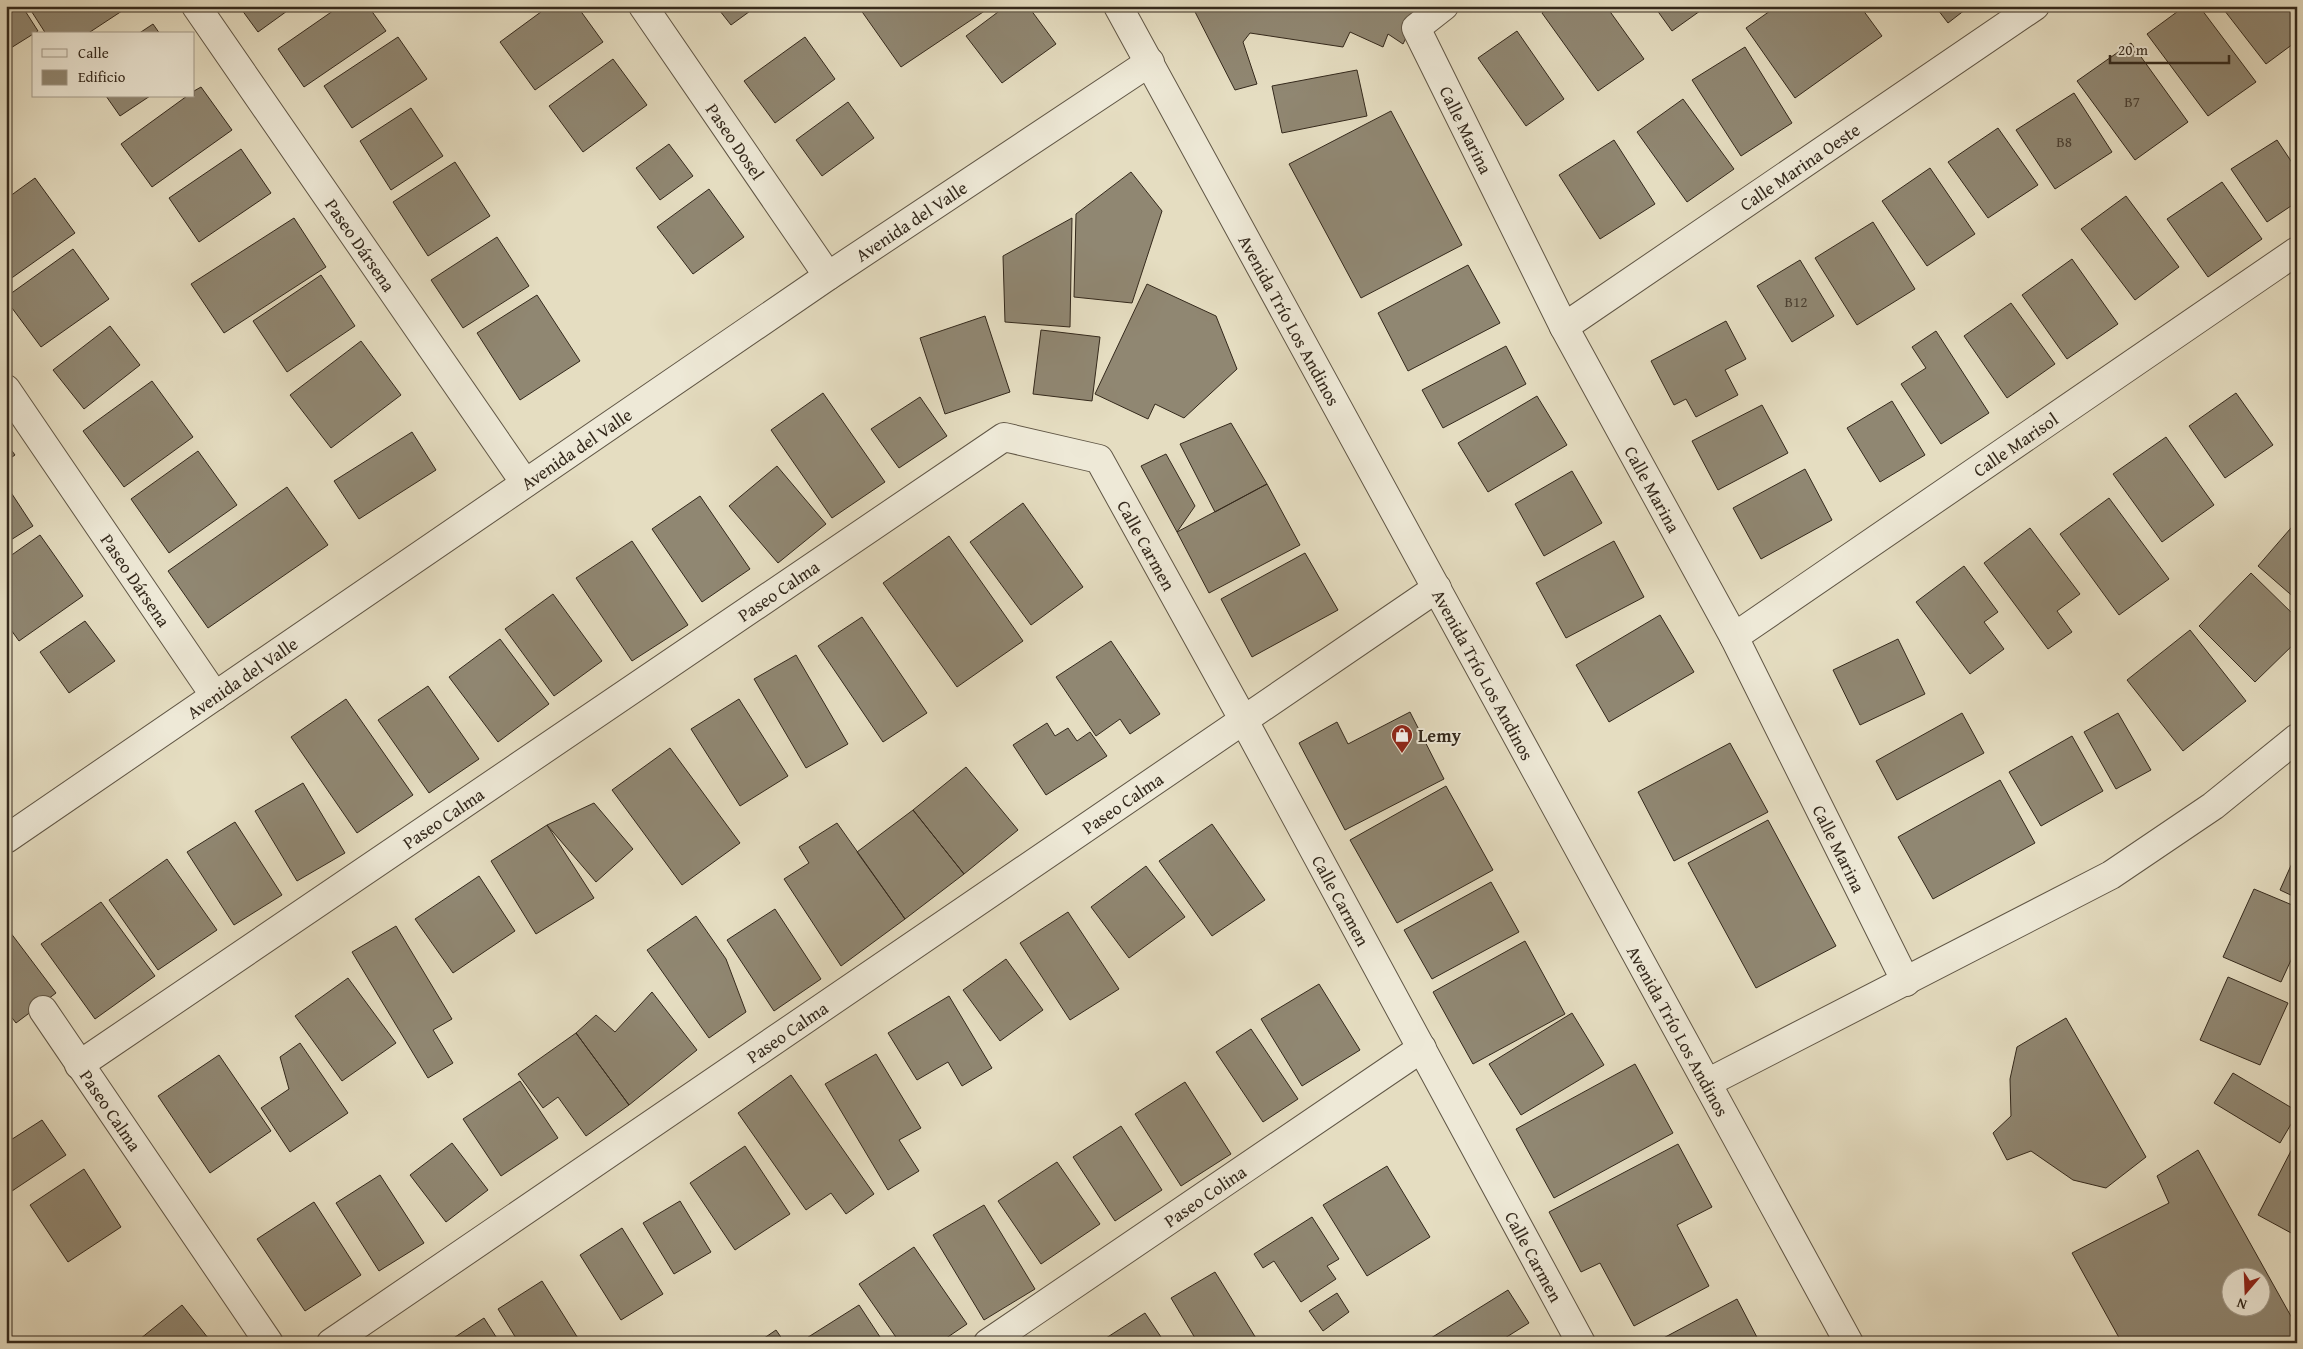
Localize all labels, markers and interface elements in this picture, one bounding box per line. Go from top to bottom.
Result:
legend [32,32,195,98]
scale bar [2110,32,2229,64]
text: 20 m [2118,39,2149,60]
text: Calle [78,42,109,63]
text: Edificio [78,66,126,87]
street label: Calle Marina [1433,81,1500,179]
house number: B7 [2124,91,2140,112]
street label: Paseo Dosel [700,97,772,185]
street label: Calle Marina Oeste [1734,116,1865,217]
house number: B8 [2056,131,2072,152]
street label: Avenida del Valle [850,174,972,268]
street label: Paseo Dársena [319,193,403,297]
street label: Avenida Trío Los Andinos [1232,230,1347,411]
house number: B12 [1785,291,1807,312]
street label: Avenida del Valle [515,401,637,496]
street label: Calle Marisol [1967,405,2063,483]
street label: Calle Marina [1618,441,1688,538]
street label: Calle Carmen [1111,495,1183,595]
street label: Paseo Dársena [94,528,178,633]
street label: Paseo Calma [732,553,825,628]
street label: Avenida Trío Los Andinos [1426,584,1541,765]
street label: Avenida del Valle [181,630,303,725]
place label: Lemy [1418,722,1462,749]
shop icon: Lemy [1390,723,1414,754]
street label: Paseo Calma [1076,765,1169,840]
street label: Paseo Calma [397,780,490,855]
street label: Calle Marina [1806,800,1873,897]
street label: Calle Carmen [1306,850,1377,951]
street label: Avenida Trío Los Andinos [1621,940,1736,1121]
street label: Paseo Calma [741,994,834,1069]
street label: Paseo Calma [74,1064,149,1157]
street label: Paseo Colina [1158,1158,1252,1233]
street label: Calle Carmen [1498,1206,1570,1307]
north arrow [2220,1266,2270,1316]
text: N [2233,1293,2249,1315]

